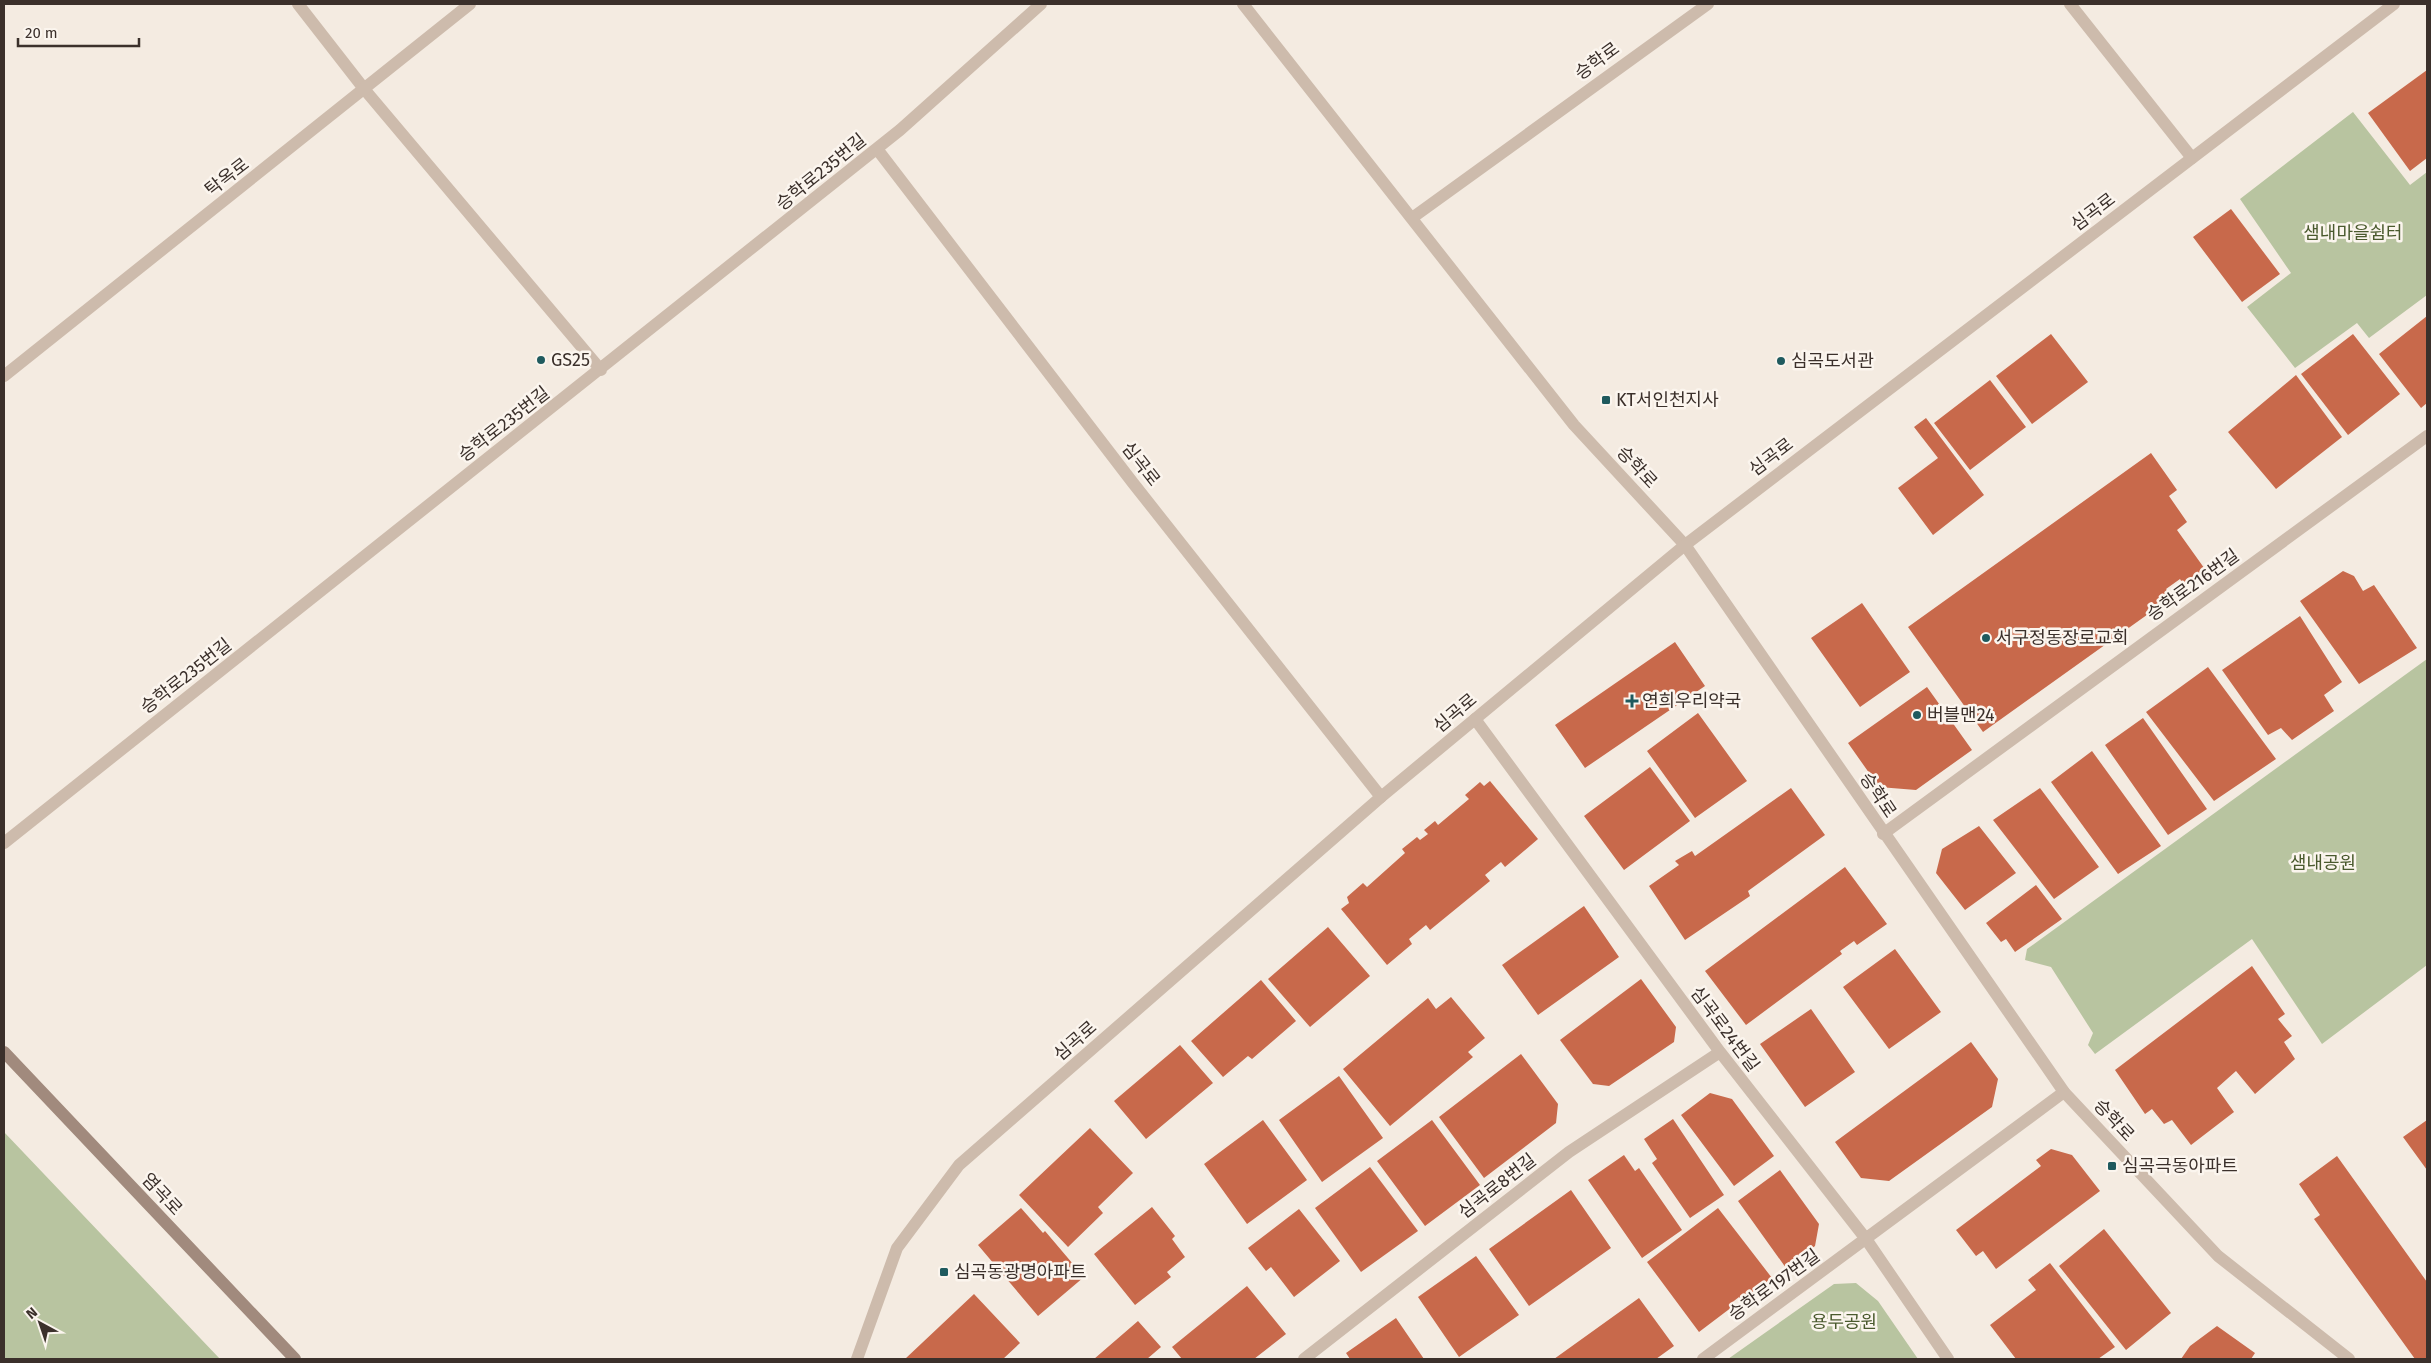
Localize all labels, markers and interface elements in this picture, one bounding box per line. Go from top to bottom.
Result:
scale bar [18,15,139,47]
text: 20 m [25,24,58,42]
street label: 승학로 [1570,37,1624,85]
street label: 승학로235번길 [771,129,871,215]
street label: 탁옥로 [201,153,253,201]
street label: 심곡로 [2067,188,2119,236]
park label: 샘내마을쉼터 [2303,222,2403,244]
place label: GS25 [551,349,590,371]
place label: 심곡도서관 [1791,350,1874,372]
marker: GS25 [535,354,547,366]
marker: 심곡도서관 [1775,355,1787,367]
street label: 승학로235번길 [454,382,554,466]
place label: KT서인천지사 [1616,389,1719,411]
marker: KT서인천지사 [1600,394,1612,406]
street label: 심곡로 [1745,433,1797,481]
street label: 심곡로 [1117,438,1165,490]
street label: 승학로 [1612,441,1662,493]
street label: 승학로216번길 [2143,544,2243,626]
place label: 서구정동장로교회 [1996,627,2128,649]
marker: 서구정동장로교회 [1980,632,1992,644]
street label: 승학로235번길 [136,634,236,718]
street label: 심곡로 [1429,689,1481,737]
place label: 연희우리약국 [1642,690,1741,712]
marker: 연희우리약국 [1626,695,1638,707]
place label: 버블맨24 [1927,704,1995,726]
marker: 버블맨24 [1911,709,1923,721]
street label: 승학로 [1855,768,1901,822]
park label: 샘내공원 [2290,852,2356,874]
street label: 심곡로24번길 [1686,982,1764,1076]
street label: 심곡로 [1049,1016,1101,1066]
street label: 승학로 [2089,1094,2139,1146]
street label: 심곡로8번길 [1454,1149,1540,1223]
place label: 심곡극동아파트 [2122,1155,2238,1177]
marker: 심곡극동아파트 [2106,1160,2118,1172]
street label: 염곡로 [137,1168,187,1220]
street label: 승학로197번길 [1724,1244,1824,1326]
place label: 심곡동광명아파트 [954,1261,1086,1283]
marker: 심곡동광명아파트 [938,1266,950,1278]
north arrow [15,1298,65,1348]
text: N [23,1304,41,1323]
park label: 용두공원 [1811,1311,1877,1333]

